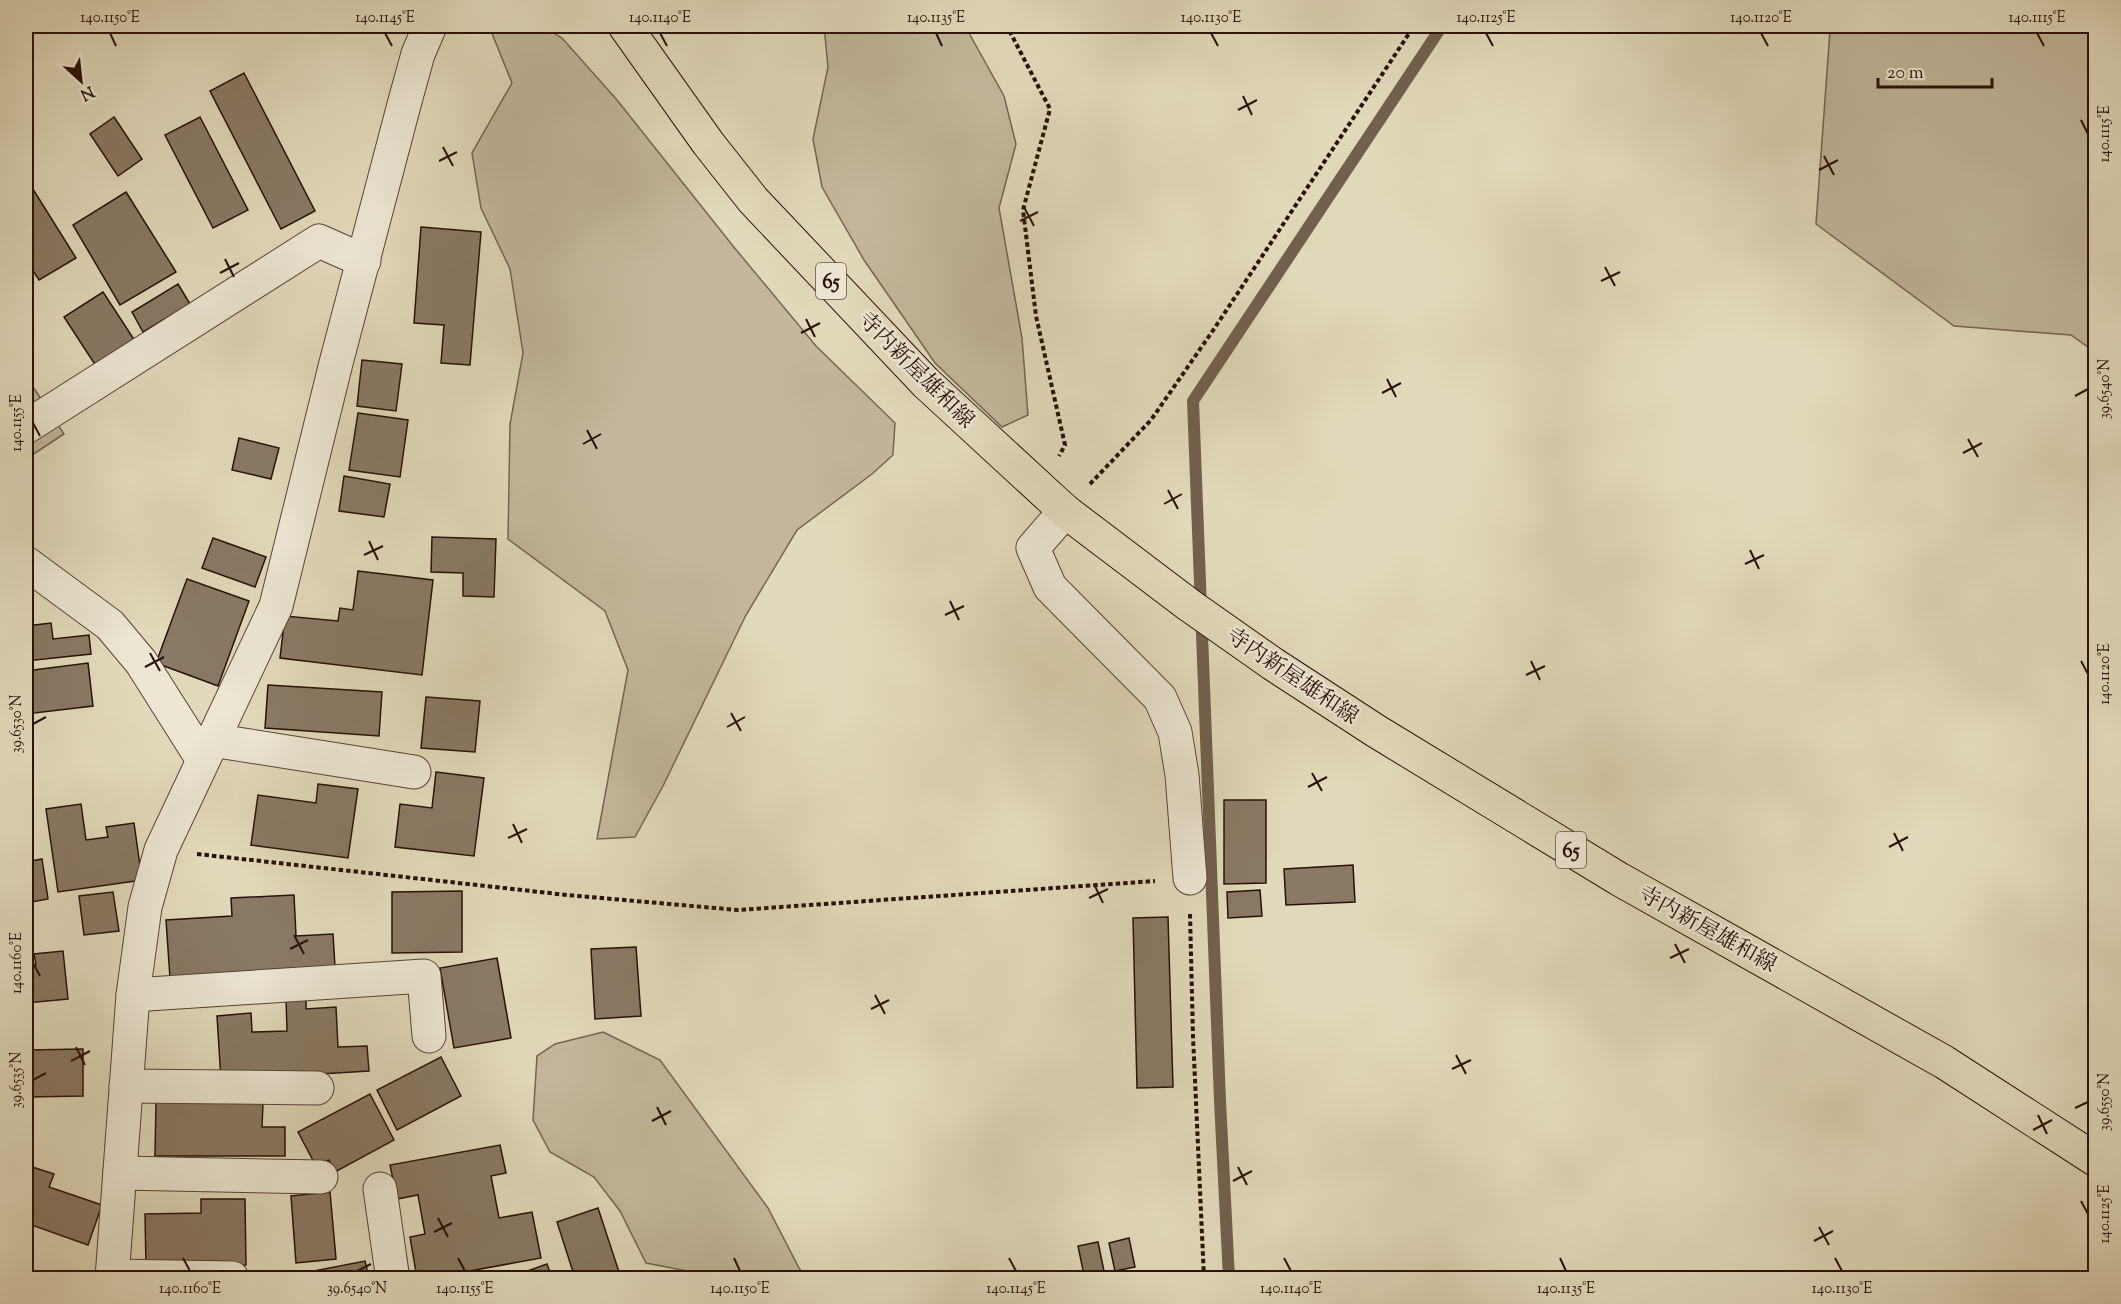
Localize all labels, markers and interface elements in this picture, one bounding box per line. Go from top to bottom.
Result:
text: 140.1150°E [80,8,140,29]
text: 140.1145°E [355,8,415,29]
text: 140.1140°E [629,8,691,29]
text: 140.1135°E [907,8,965,29]
text: 140.1130°E [1181,8,1241,29]
text: 140.1125°E [1456,8,1516,29]
text: 140.1120°E [1730,8,1792,29]
text: 140.1115°E [2008,8,2066,29]
north arrow [51,51,111,111]
scale bar [1878,51,1992,89]
text: 20 m [1887,61,1924,87]
text: N [76,79,98,105]
text: 140.1115°E [2095,105,2116,163]
road number: 65 [816,263,846,299]
street label: 寺内新屋雄和線 [849,305,981,437]
text: 39.6540°N [2095,359,2116,419]
text: 140.1155°E [7,394,28,452]
street label: 寺内新屋雄和線 [1219,621,1364,734]
text: 140.1120°E [2095,643,2116,705]
text: 39.6530°N [7,695,28,753]
road number: 65 [1556,832,1586,868]
street label: 寺内新屋雄和線 [1631,879,1782,982]
text: 140.1160°E [7,932,28,994]
text: 39.6535°N [7,1052,28,1108]
text: 39.6550°N [2095,1073,2116,1131]
text: 140.1125°E [2095,1184,2116,1244]
text: 140.1160°E [159,1279,221,1300]
text: 39.6540°N [327,1279,387,1300]
text: 140.1155°E [436,1279,494,1300]
text: 140.1150°E [710,1279,770,1300]
text: 140.1145°E [986,1279,1046,1300]
text: 140.1140°E [1260,1279,1322,1300]
text: 140.1135°E [1537,1279,1595,1300]
text: 140.1130°E [1812,1279,1872,1300]

